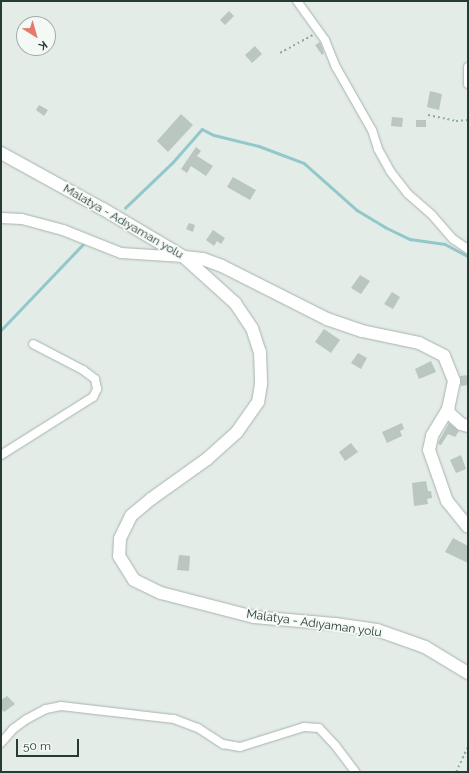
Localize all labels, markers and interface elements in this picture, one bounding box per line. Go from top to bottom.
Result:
north arrow [16,16,56,56]
text: K [36,38,50,53]
street label: Malatya - Adıyaman yolu [60,181,186,263]
street label: Malatya - Adıyaman yolu [245,607,383,641]
scale bar [18,731,81,757]
text: 50 m [23,739,51,753]

